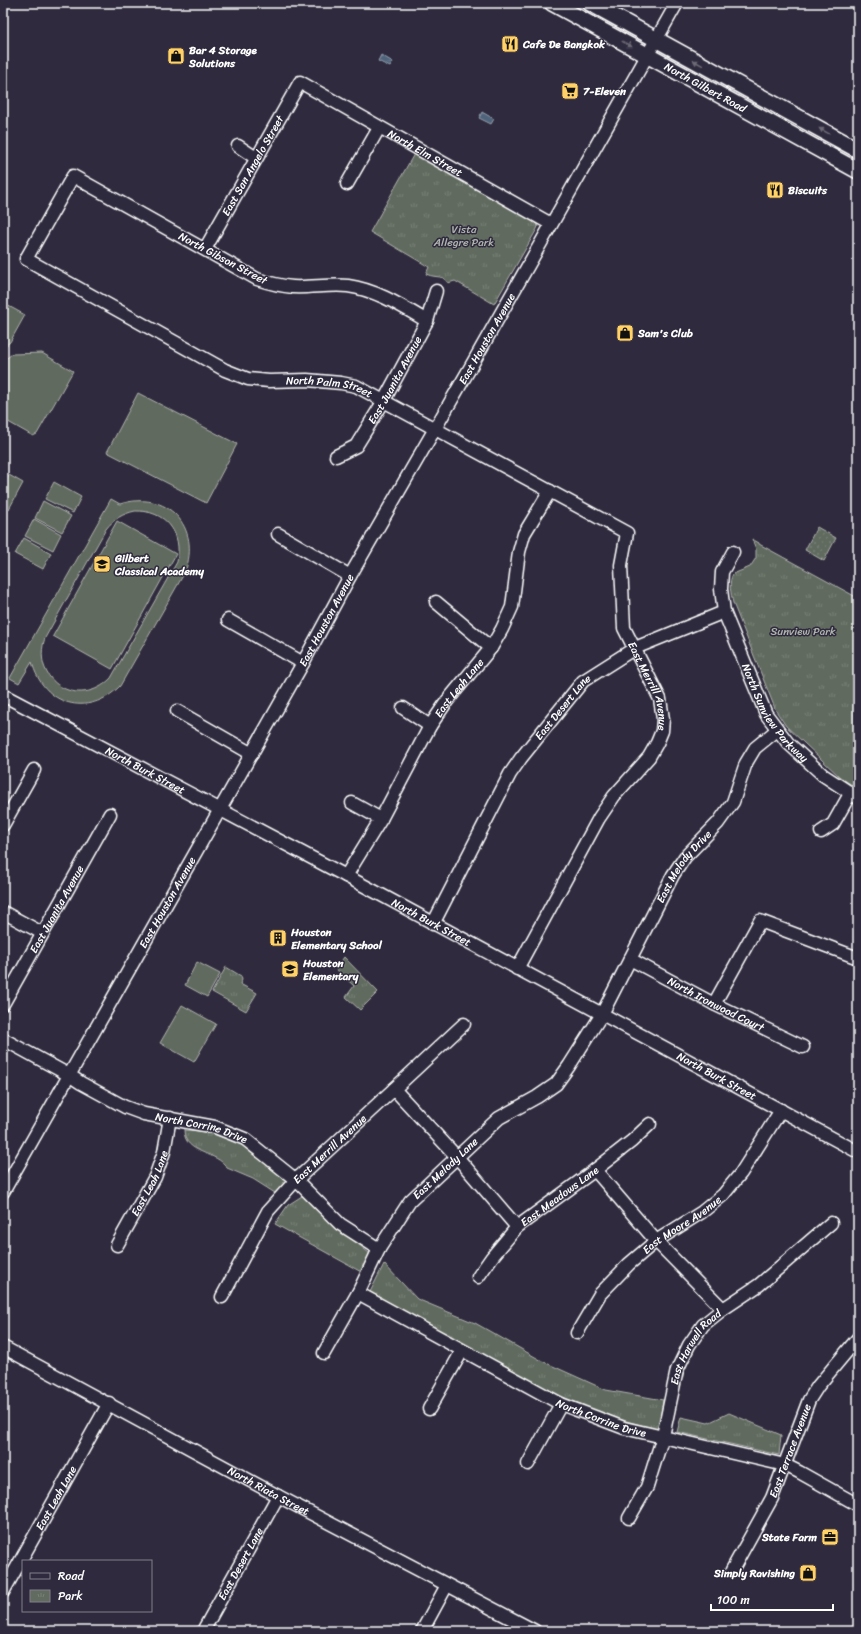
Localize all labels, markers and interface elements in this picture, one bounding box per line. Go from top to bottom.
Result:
restaurant icon: Cafe De Bangkok [500,34,520,54]
place label: Cafe De Bangkok [522,35,606,54]
one-way arrow [621,40,633,47]
place label: Bar 4 Storage Solutions [188,41,257,73]
shop icon: Bar 4 Storage Solutions [166,46,186,66]
street label: North Gilbert Road [661,57,751,119]
one-way arrow [692,59,703,66]
supermarket icon: 7-Eleven [560,81,580,101]
place label: 7-Eleven [583,82,626,101]
street label: East San Angelo Street [217,112,289,220]
street label: North Elm Street [384,124,466,182]
one-way arrow [818,128,830,135]
restaurant icon: Biscuits [765,180,785,200]
place label: Biscuits [788,181,828,200]
park label: Vista Allegre Park [433,220,494,252]
street label: North Gibson Street [175,227,271,290]
street label: East Houston Avenue [453,289,521,388]
shop icon: Sam's Club [615,323,635,343]
place label: Sam's Club [637,324,694,343]
street label: East Juanita Avenue [363,332,427,428]
street label: North Palm Street [286,371,376,403]
place label: Gilbert Classical Academy [114,549,204,581]
school or university icon: Gilbert Classical Academy [92,554,112,574]
street label: East Houston Avenue [294,570,360,670]
park label: Sunview Park [770,622,836,641]
street label: East Merrill Avenue [622,638,672,732]
street label: East Leah Lane [429,654,489,722]
street label: North Sunview Parkway [736,660,813,768]
street label: East Desert Lane [530,669,595,744]
street label: North Burk Street [102,742,189,800]
street label: East Melody Drive [651,825,717,907]
street label: East Houston Avenue [134,853,202,952]
street label: East Juanita Avenue [24,861,90,957]
street label: North Burk Street [388,893,475,952]
place label: Houston Elementary School [290,923,383,955]
building icon: Houston Elementary School [268,928,288,948]
place label: Houston Elementary [302,954,359,986]
school or university icon: Houston Elementary [280,959,300,979]
street label: North Ironwood Court [664,972,768,1037]
street label: North Burk Street [673,1047,760,1106]
street label: North Corrine Drive [154,1107,251,1149]
street label: East Merrill Avenue [288,1109,372,1189]
street label: East Melody Lane [408,1133,483,1204]
street label: East Leah Lane [126,1147,174,1220]
street label: East Meadows Lane [516,1161,604,1232]
street label: East Moore Avenue [638,1191,726,1259]
street label: East Harwell Road [665,1304,727,1386]
street label: North Corrine Drive [552,1394,649,1443]
street label: East Terrace Avenue [764,1401,817,1501]
street label: North Riata Street [224,1461,313,1521]
street label: East Leah Lane [30,1462,82,1534]
street label: East Desert Lane [213,1524,269,1604]
office icon: State Farm [820,1527,840,1547]
place label: State Farm [761,1528,818,1547]
legend [22,1560,152,1612]
shop icon: Simply Ravishing [798,1563,818,1583]
place label: Simply Ravishing [713,1564,795,1583]
text: Road [58,1565,85,1587]
text: Park [58,1585,83,1607]
scale bar [711,1586,833,1612]
text: 100 m [717,1589,750,1611]

